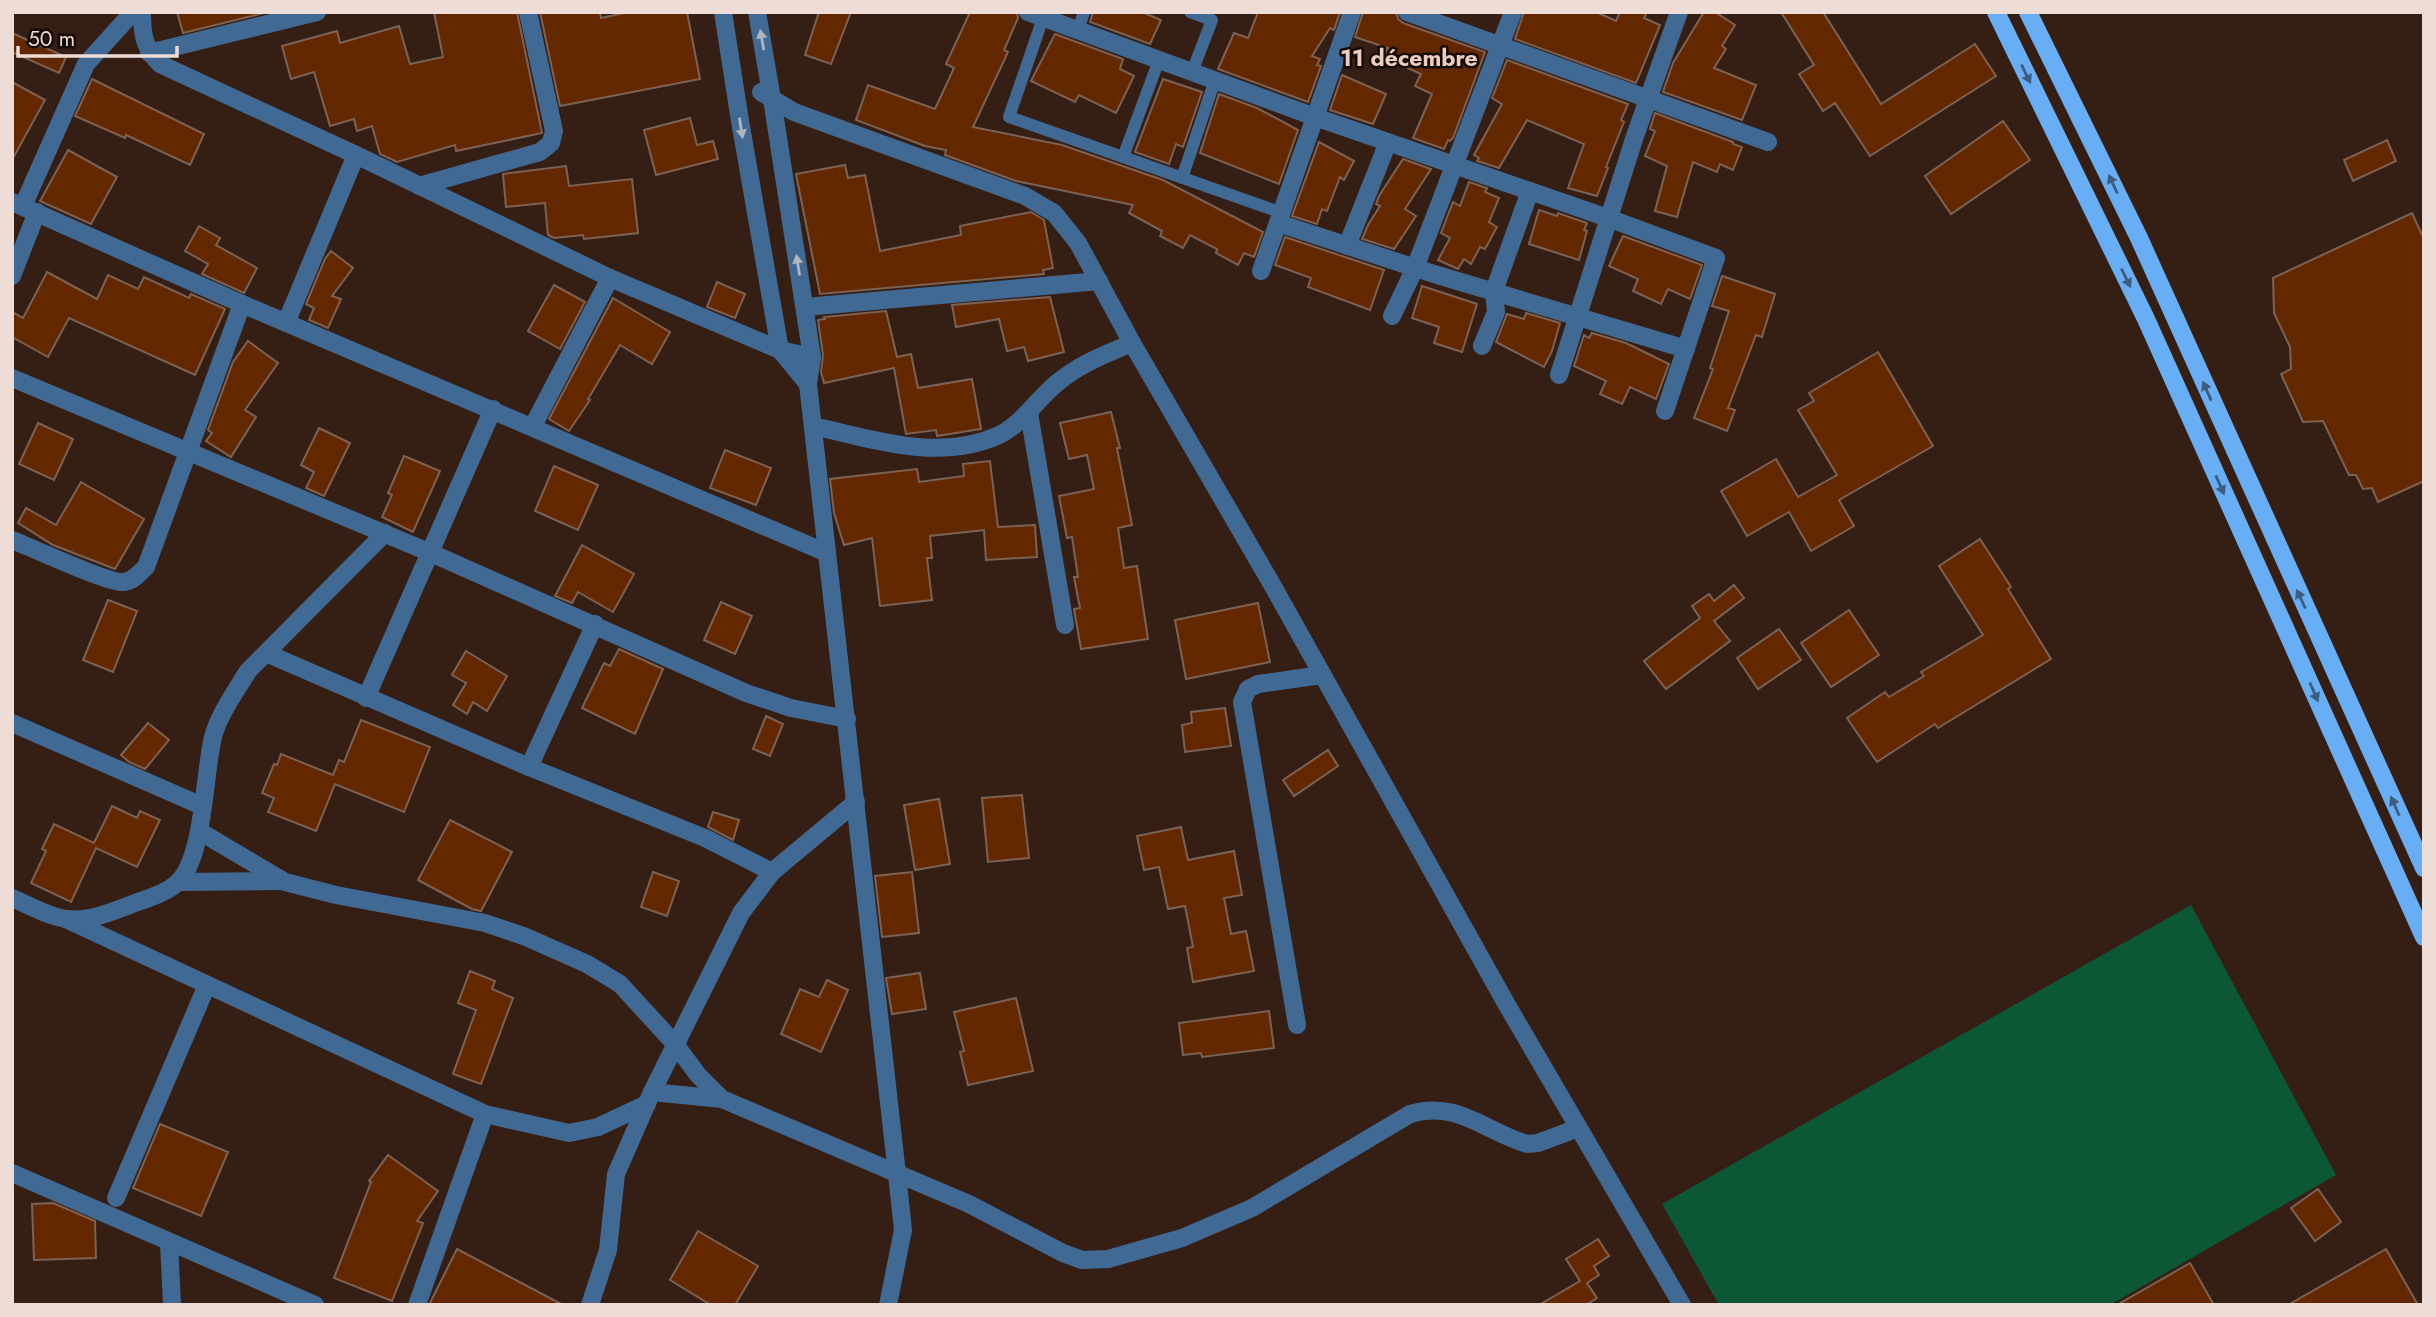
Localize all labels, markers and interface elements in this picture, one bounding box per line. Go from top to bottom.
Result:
scale bar [18,14,177,58]
text: 50 m [28,24,75,54]
one-way arrow [756,29,767,51]
district label: 11 décembre [1340,41,1478,75]
one-way arrow [2020,64,2031,84]
one-way arrow [736,117,747,139]
one-way arrow [2107,174,2119,194]
one-way arrow [792,254,803,276]
one-way arrow [2120,268,2131,288]
one-way arrow [2201,381,2212,402]
one-way arrow [2214,475,2226,495]
one-way arrow [2295,589,2307,609]
one-way arrow [2308,682,2320,702]
one-way arrow [2389,796,2401,816]

